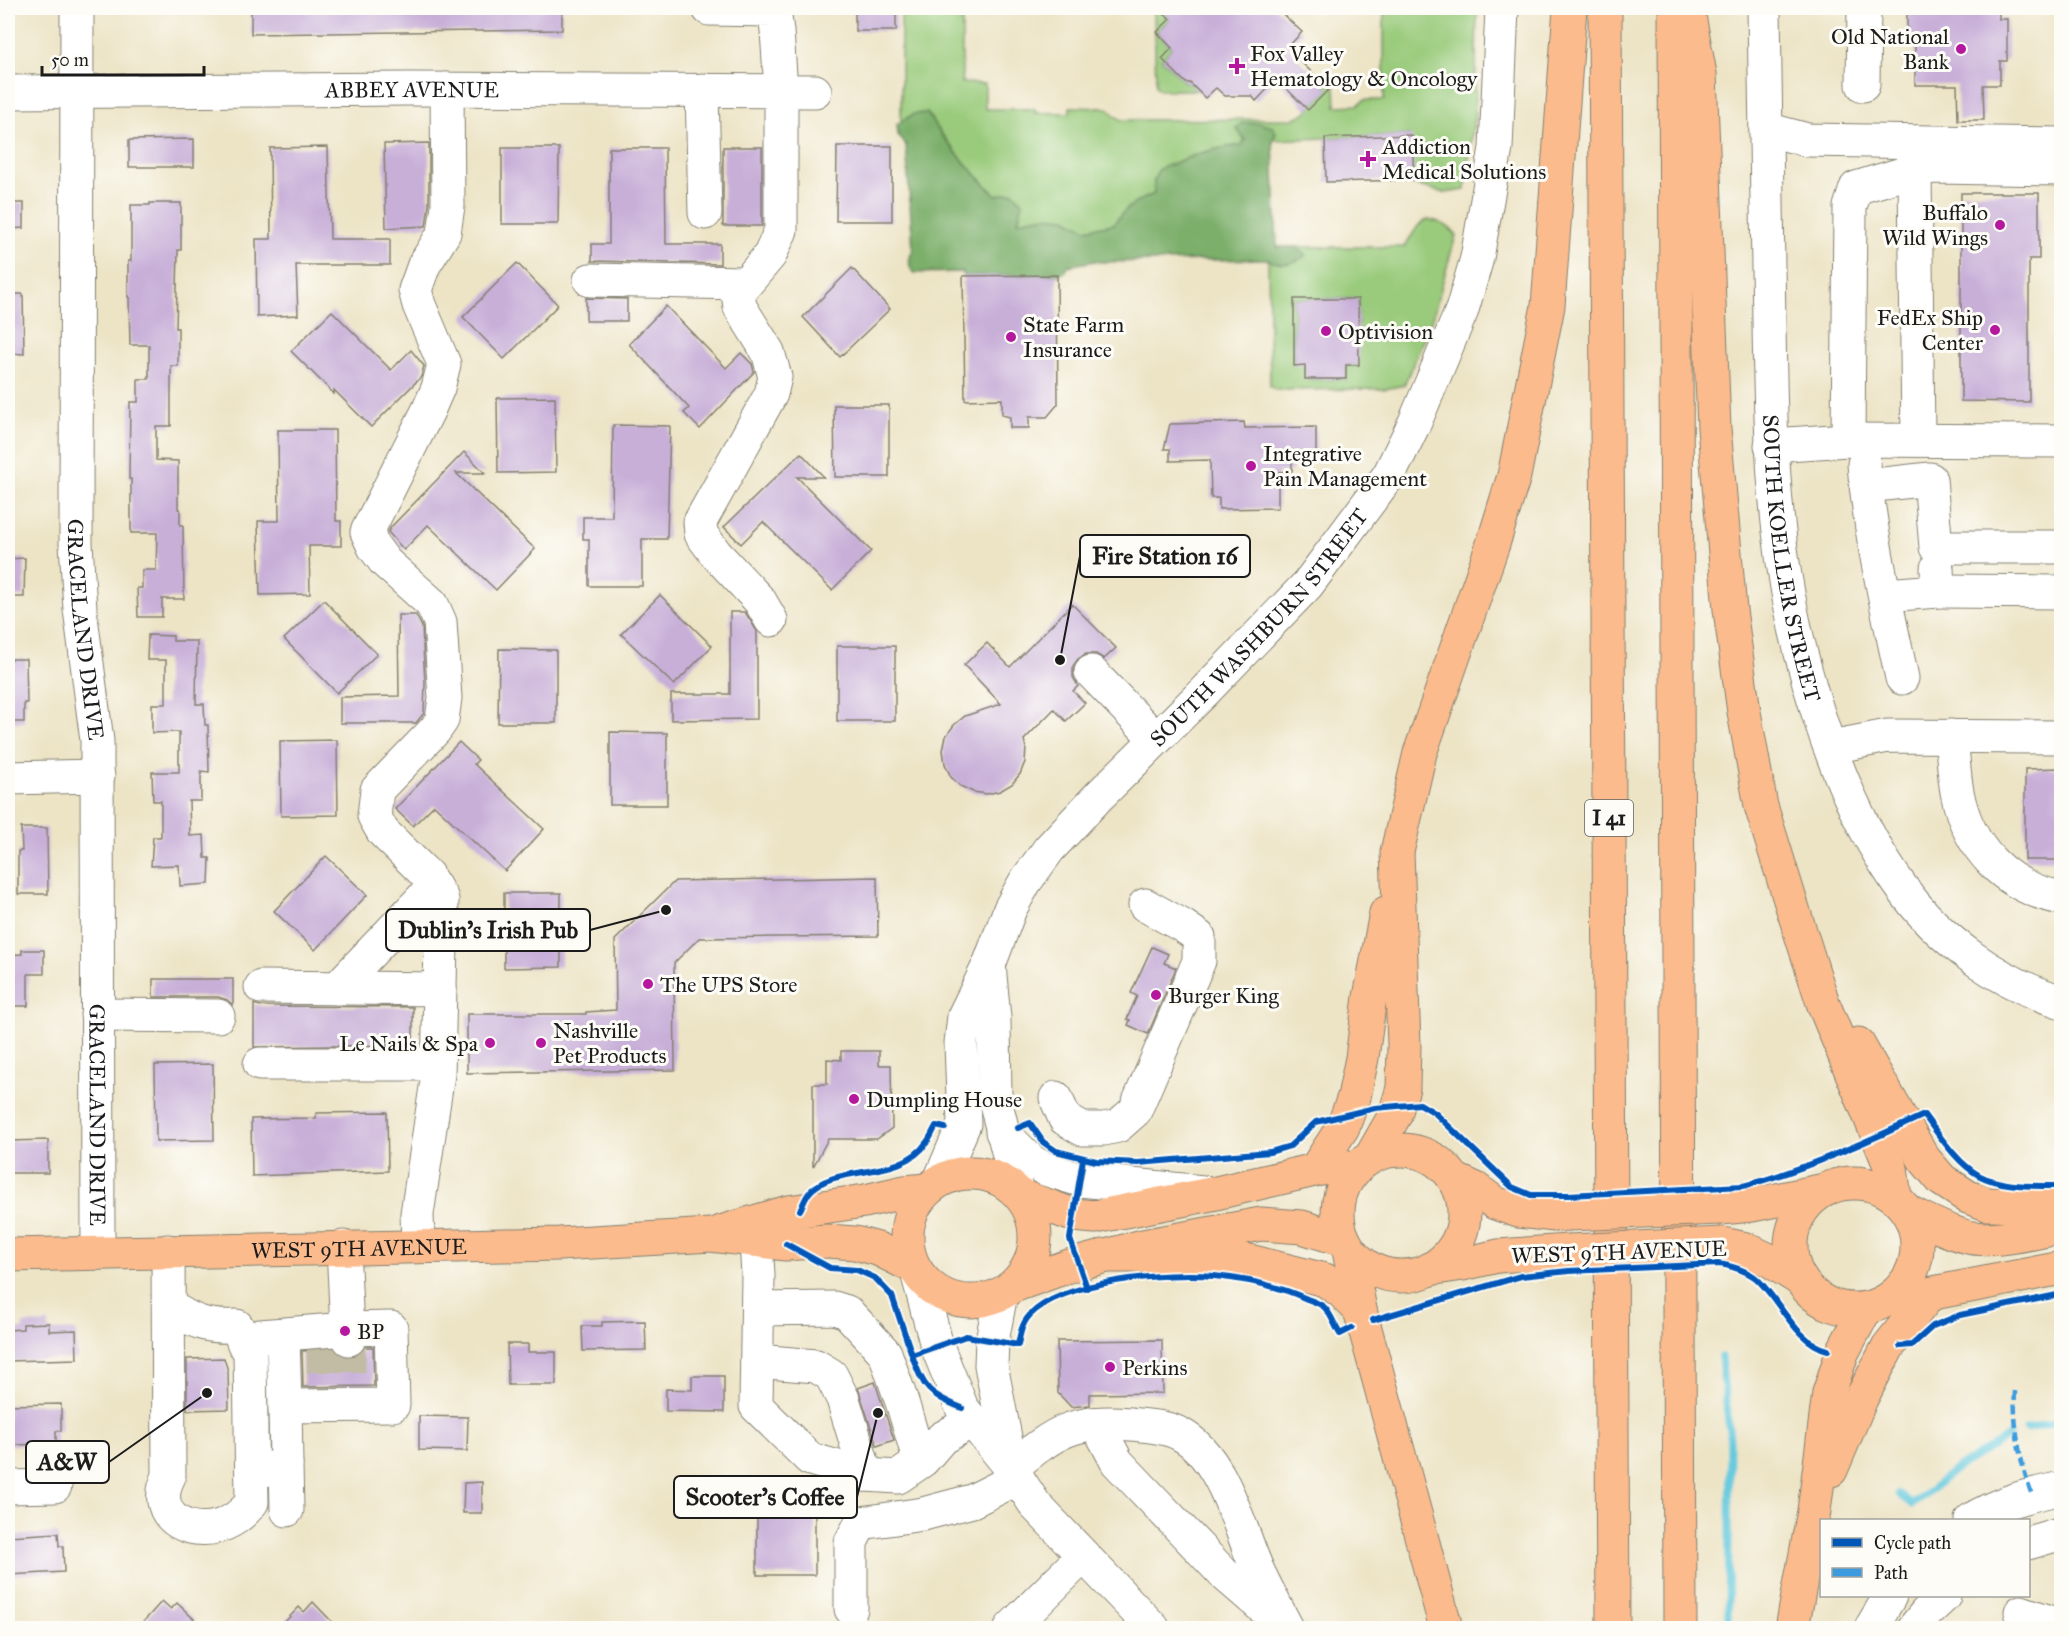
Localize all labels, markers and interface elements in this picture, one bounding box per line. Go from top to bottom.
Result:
place label: Old National Bank [1831,23,1950,75]
scale bar [42,39,204,77]
place label: Fox Valley Hematology & Oncology [1250,40,1478,92]
marker: Old National Bank [1954,42,1968,56]
text: 50 m [51,49,89,71]
marker: Fox Valley Hematology & Oncology [1228,57,1246,75]
street label: ABBEY AVENUE [324,75,499,103]
place label: Addiction Medical Solutions [1381,133,1546,185]
marker: Addiction Medical Solutions [1359,150,1377,168]
place label: Buffalo Wild Wings [1882,199,1988,251]
marker: Buffalo Wild Wings [1993,218,2007,232]
place label: FedEx Ship Center [1877,304,1984,356]
place label: State Farm Insurance [1023,311,1125,363]
place label: Optivision [1338,318,1433,345]
marker: FedEx Ship Center [1988,323,2002,337]
marker: Optivision [1319,324,1333,338]
marker: State Farm Insurance [1004,330,1018,344]
street label: SOUTH KOELLER STREET [1757,414,1827,705]
place label: Integrative Pain Management [1263,440,1427,492]
marker: Integrative Pain Management [1244,459,1258,473]
street label: SOUTH WASHBURN STREET [1144,503,1373,752]
street label: GRACELAND DRIVE [62,519,110,742]
callout: Fire Station 16 [1080,535,1250,577]
text: Fire Station 16 [1092,541,1240,571]
road number: I 41 [1585,800,1633,836]
callout: Dublin's Irish Pub [386,909,590,951]
text: Dublin's Irish Pub [398,915,579,945]
place label: The UPS Store [660,971,797,998]
marker: The UPS Store [641,977,655,991]
place label: Burger King [1168,982,1279,1009]
marker: Burger King [1149,988,1163,1002]
street label: GRACELAND DRIVE [84,1004,111,1226]
place label: Nashville Pet Products [553,1017,666,1069]
place label: Le Nails & Spa [339,1030,479,1057]
marker: Le Nails & Spa [483,1036,497,1050]
marker: Nashville Pet Products [534,1036,548,1050]
place label: Dumpling House [866,1086,1022,1113]
marker: Dumpling House [847,1092,861,1106]
street label: WEST 9TH AVENUE [251,1232,467,1264]
street label: WEST 9TH AVENUE [1511,1235,1728,1269]
place label: BP [357,1318,384,1345]
marker: BP [338,1324,352,1338]
place label: Perkins [1122,1354,1187,1381]
marker: Perkins [1103,1360,1117,1374]
callout: A&W [26,1441,109,1483]
text: A&W [35,1447,98,1477]
callout: Scooter's Coffee [674,1476,857,1518]
text: Scooter's Coffee [686,1482,844,1512]
legend [1820,1519,2030,1597]
text: Cycle path [1874,1532,1951,1554]
text: Path [1874,1562,1908,1584]

